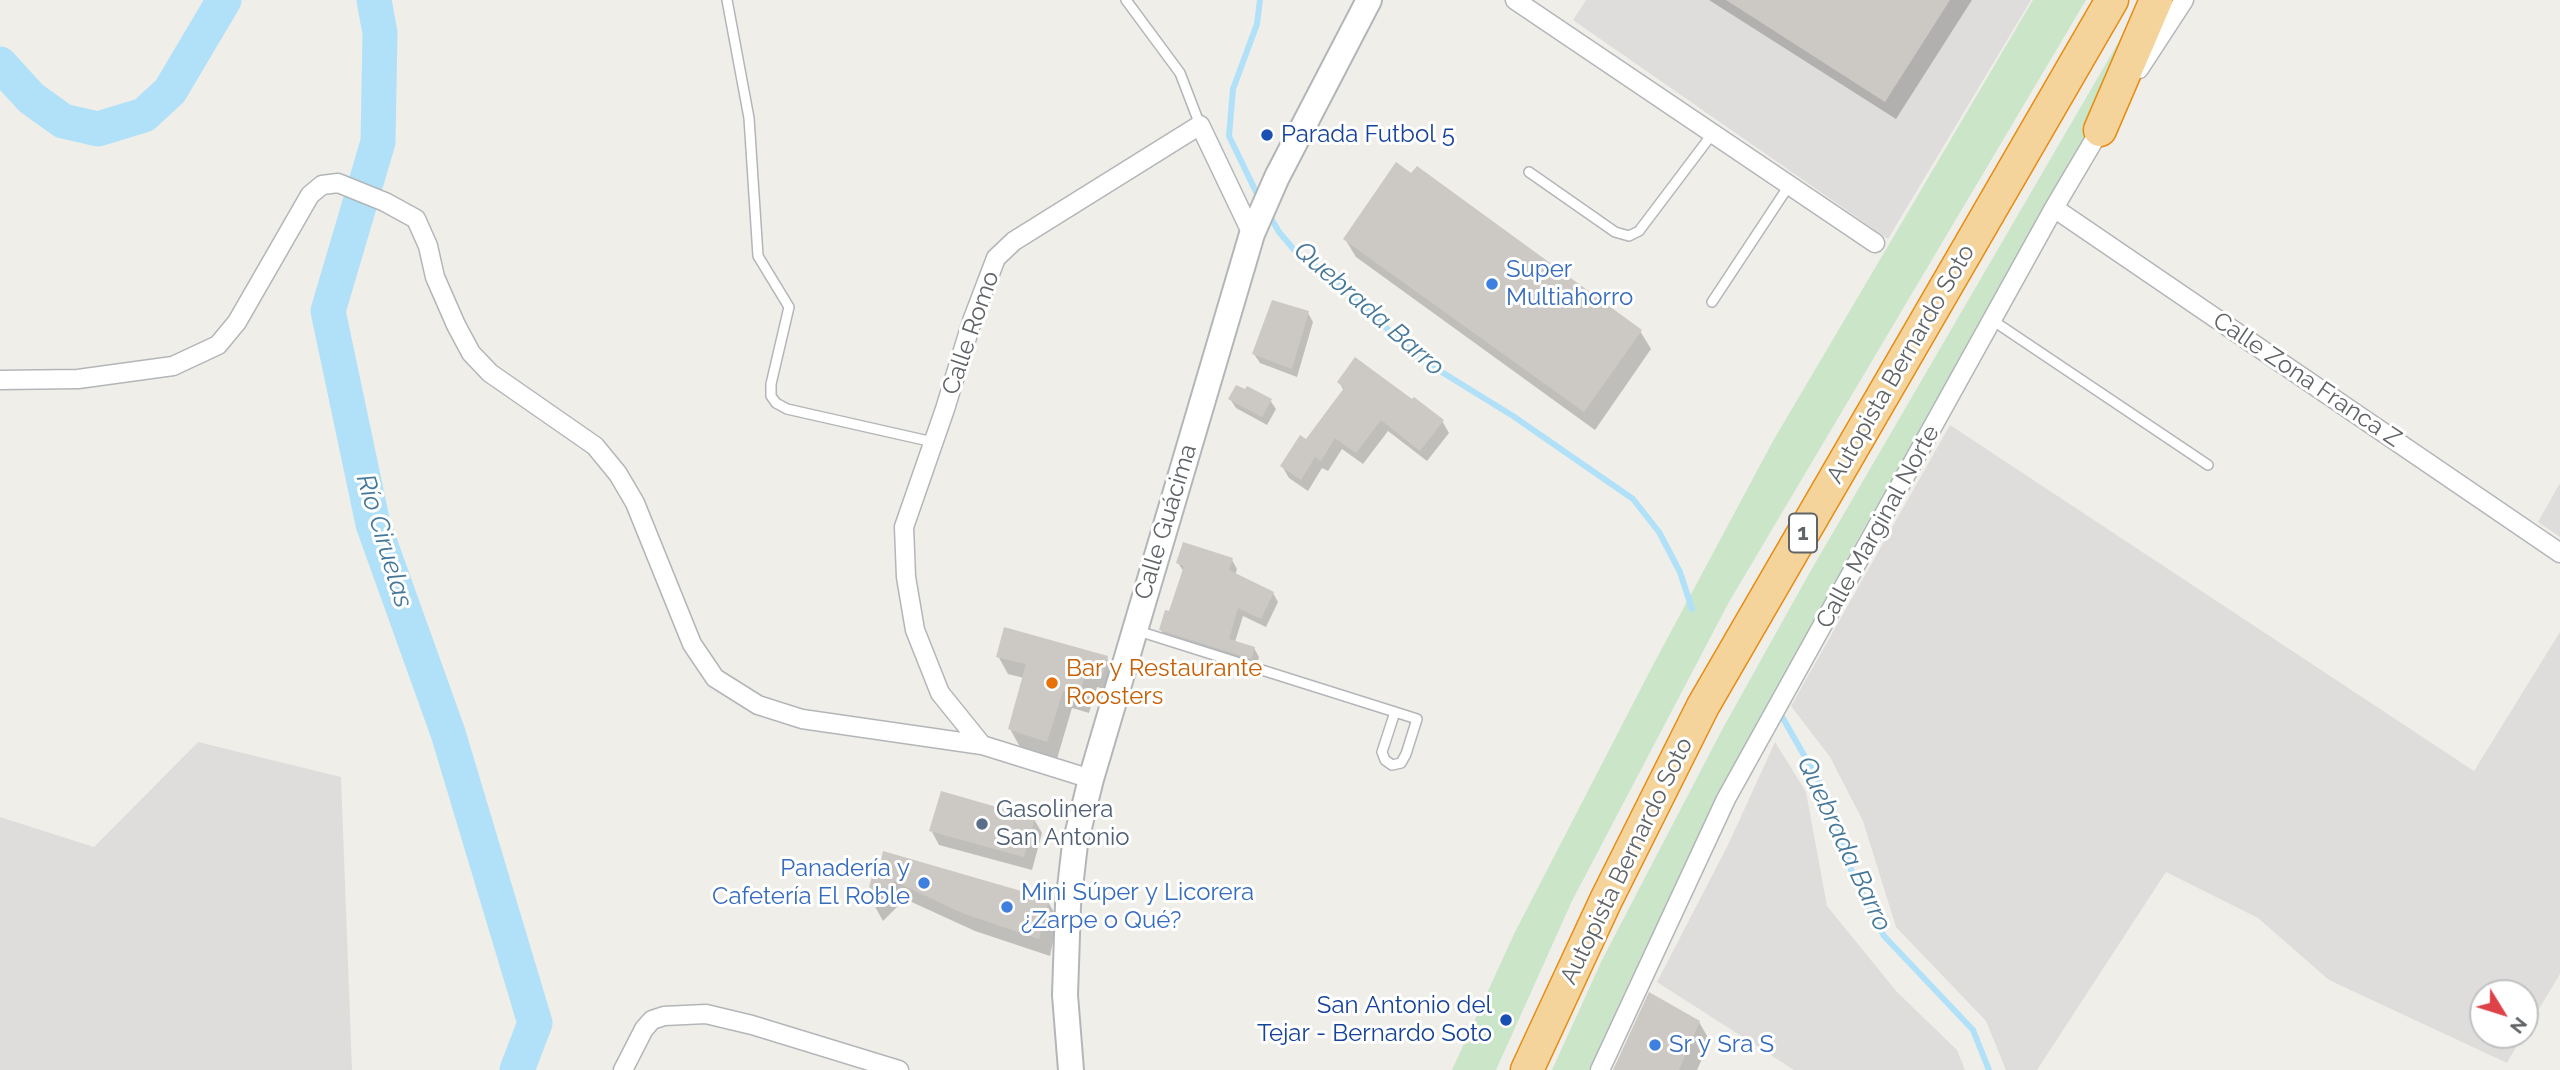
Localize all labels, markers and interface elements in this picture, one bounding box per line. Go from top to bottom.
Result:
place label: Parada Futbol 5 [1281,121,1455,149]
marker: Parada Futbol 5 [1259,127,1275,143]
water label: Quebrada Barro [1287,235,1451,383]
street label: Autopista Bernardo Soto [1821,239,1981,489]
place label: Super Multiahorro [1506,256,1633,312]
street label: Calle Romo [936,267,1006,399]
marker: Super Multiahorro [1484,276,1500,292]
street label: Calle Zona Franca Z [2207,306,2407,454]
street label: Calle Marginal Norte [1810,420,1946,634]
street label: Calle Guácima [1129,441,1203,603]
water label: Río Ciruelas [349,471,419,611]
road number: 1 [1789,513,1817,552]
place label: Bar y Restaurante Roosters [1066,655,1262,711]
marker: Bar y Restaurante Roosters [1044,675,1060,691]
street label: Autopista Bernardo Soto [1555,733,1699,989]
water label: Quebrada Barro [1790,752,1898,936]
place label: Gasolinera San Antonio [996,796,1129,852]
marker: Gasolinera San Antonio [974,816,990,832]
place label: Panadería y Cafetería El Roble [712,855,910,911]
marker: Panadería y Cafetería El Roble [916,875,932,891]
place label: Mini Súper y Licorera ¿Zarpe o Qué? [1021,879,1254,935]
marker: Mini Súper y Licorera ¿Zarpe o Qué? [999,899,1015,915]
north arrow [2469,979,2539,1049]
place label: San Antonio del Tejar - Bernardo Soto [1257,992,1492,1048]
marker: San Antonio del Tejar - Bernardo Soto [1498,1012,1514,1028]
text: N [2506,1013,2532,1038]
place label: Sr y Sra S [1669,1031,1774,1059]
marker: Sr y Sra S [1647,1037,1663,1053]

